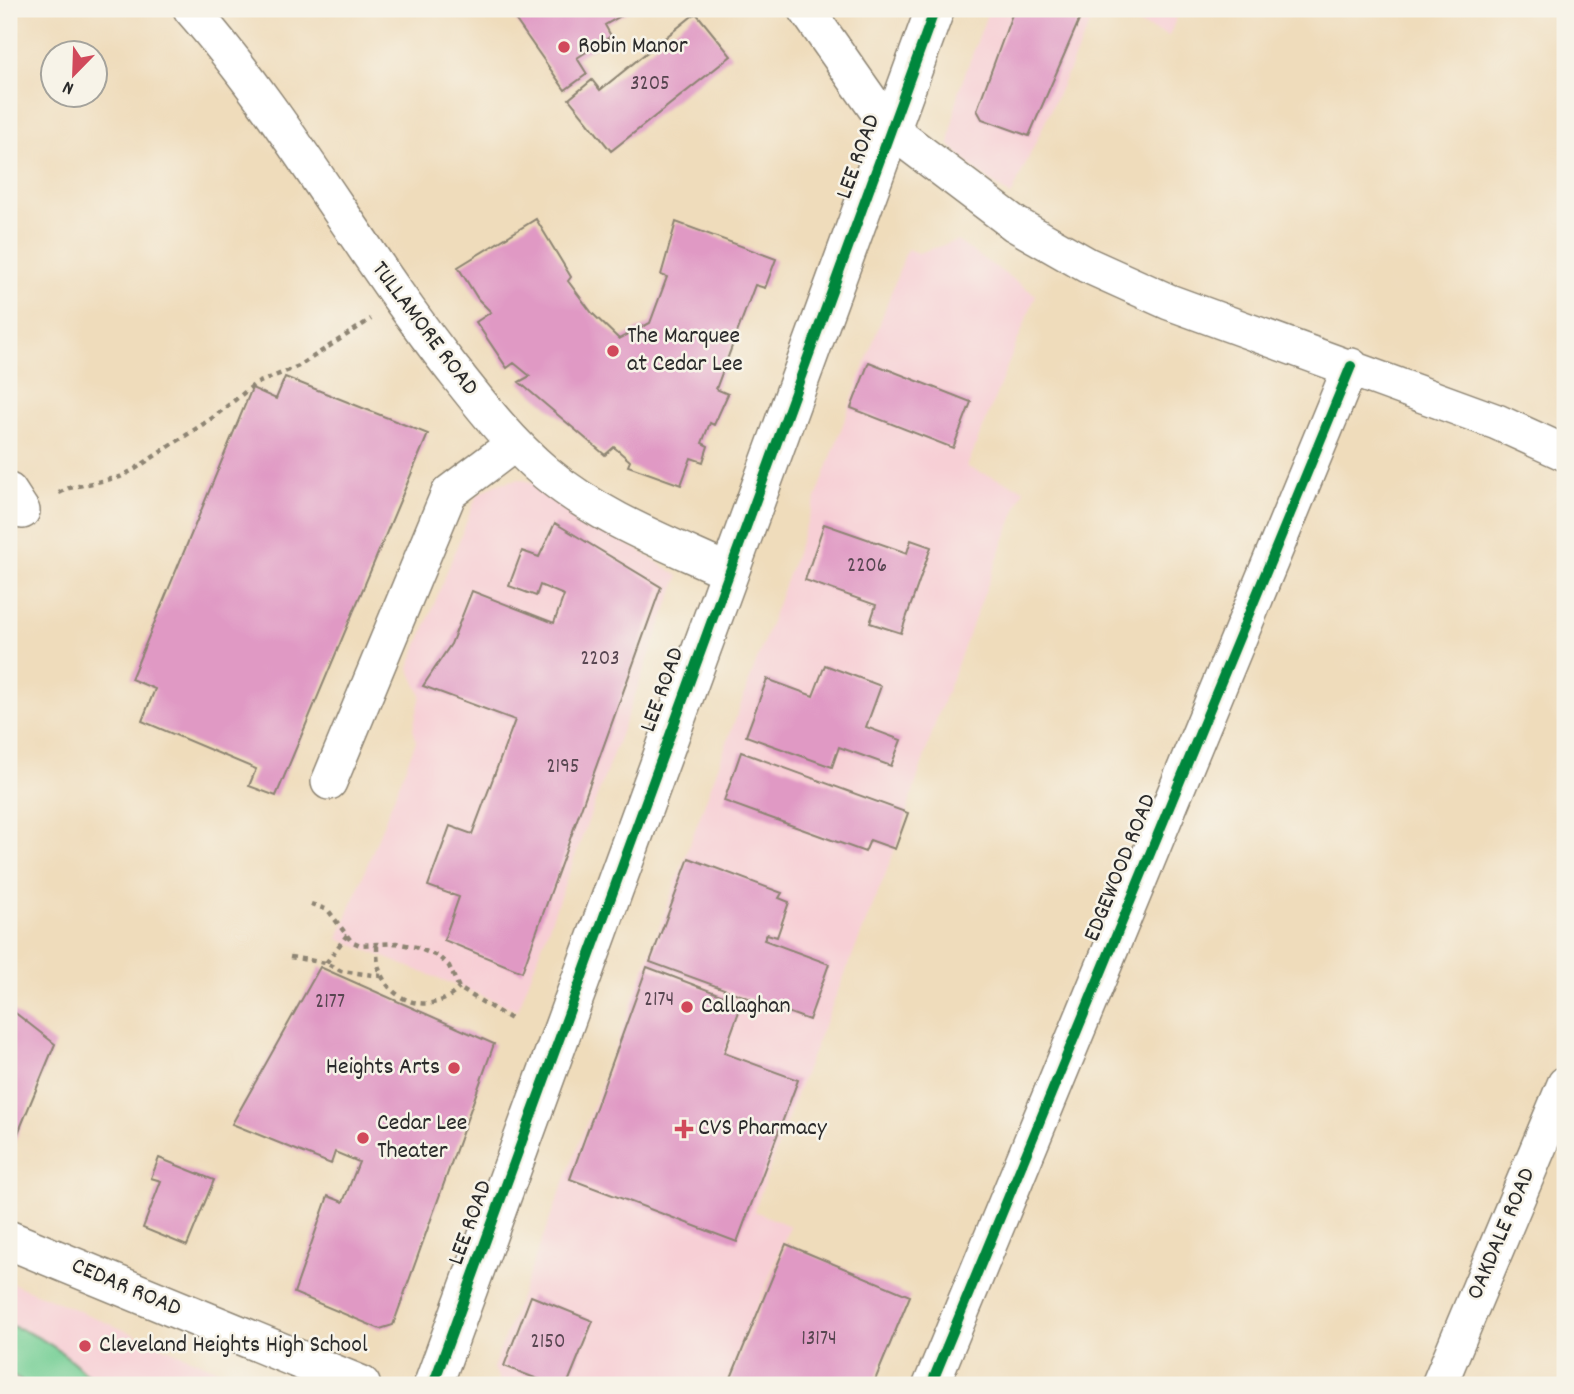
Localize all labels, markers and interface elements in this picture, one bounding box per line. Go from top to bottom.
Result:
place label: Robin Manor [578,30,688,64]
north arrow [38,38,108,108]
marker: Robin Manor [556,39,572,55]
house number: 3205 [630,70,670,100]
text: N [59,72,78,101]
street label: LEE ROAD [828,110,890,204]
street label: TULLAMORE ROAD [362,255,486,403]
place label: The Marquee at Cedar Lee [627,320,743,382]
marker: The Marquee at Cedar Lee [605,343,621,359]
house number: 2206 [847,552,887,582]
street label: LEE ROAD [632,643,694,737]
house number: 2203 [580,645,620,675]
house number: 2195 [546,753,580,783]
street label: EDGEWOOD ROAD [1076,789,1166,947]
house number: 2174 [644,986,674,1016]
house number: 2177 [315,988,345,1018]
place label: Callaghan [701,990,791,1024]
marker: Callaghan [679,999,695,1015]
place label: Heights Arts [326,1051,440,1085]
marker: Heights Arts [446,1060,462,1076]
place label: Cedar Lee Theater [377,1107,467,1169]
place label: CVS Pharmacy [698,1112,828,1146]
marker: CVS Pharmacy [676,1121,692,1137]
marker: Cedar Lee Theater [355,1130,371,1146]
street label: OAKDALE ROAD [1459,1163,1545,1305]
street label: LEE ROAD [440,1176,502,1270]
street label: CEDAR ROAD [66,1250,186,1326]
house number: 13174 [801,1325,837,1355]
house number: 2150 [531,1328,565,1358]
place label: Cleveland Heights High School [99,1329,368,1363]
marker: Cleveland Heights High School [77,1338,93,1354]

